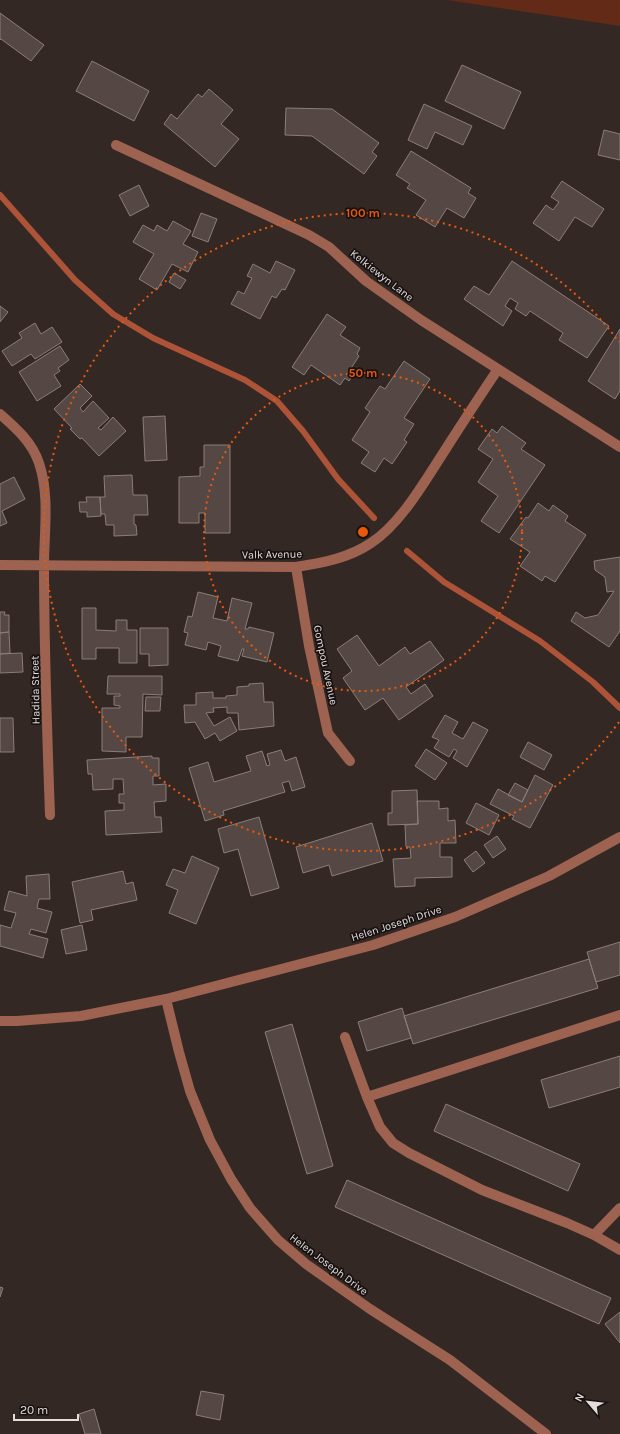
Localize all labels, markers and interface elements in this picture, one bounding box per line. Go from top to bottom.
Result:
text: 100 m [346,206,380,220]
street label: Kelkiewyn Lane [348,247,416,304]
text: 50 m [349,366,378,380]
centre of rings [356,525,370,539]
street label: Valk Avenue [242,547,302,562]
street label: Gompou Avenue [311,624,340,707]
street label: Hadida Street [28,656,43,724]
street label: Helen Joseph Drive [349,903,443,944]
street label: Helen Joseph Drive [287,1231,371,1298]
north arrow [568,1382,608,1422]
text: N [572,1391,587,1404]
scale bar [14,1396,78,1422]
text: 20 m [20,1403,48,1417]

